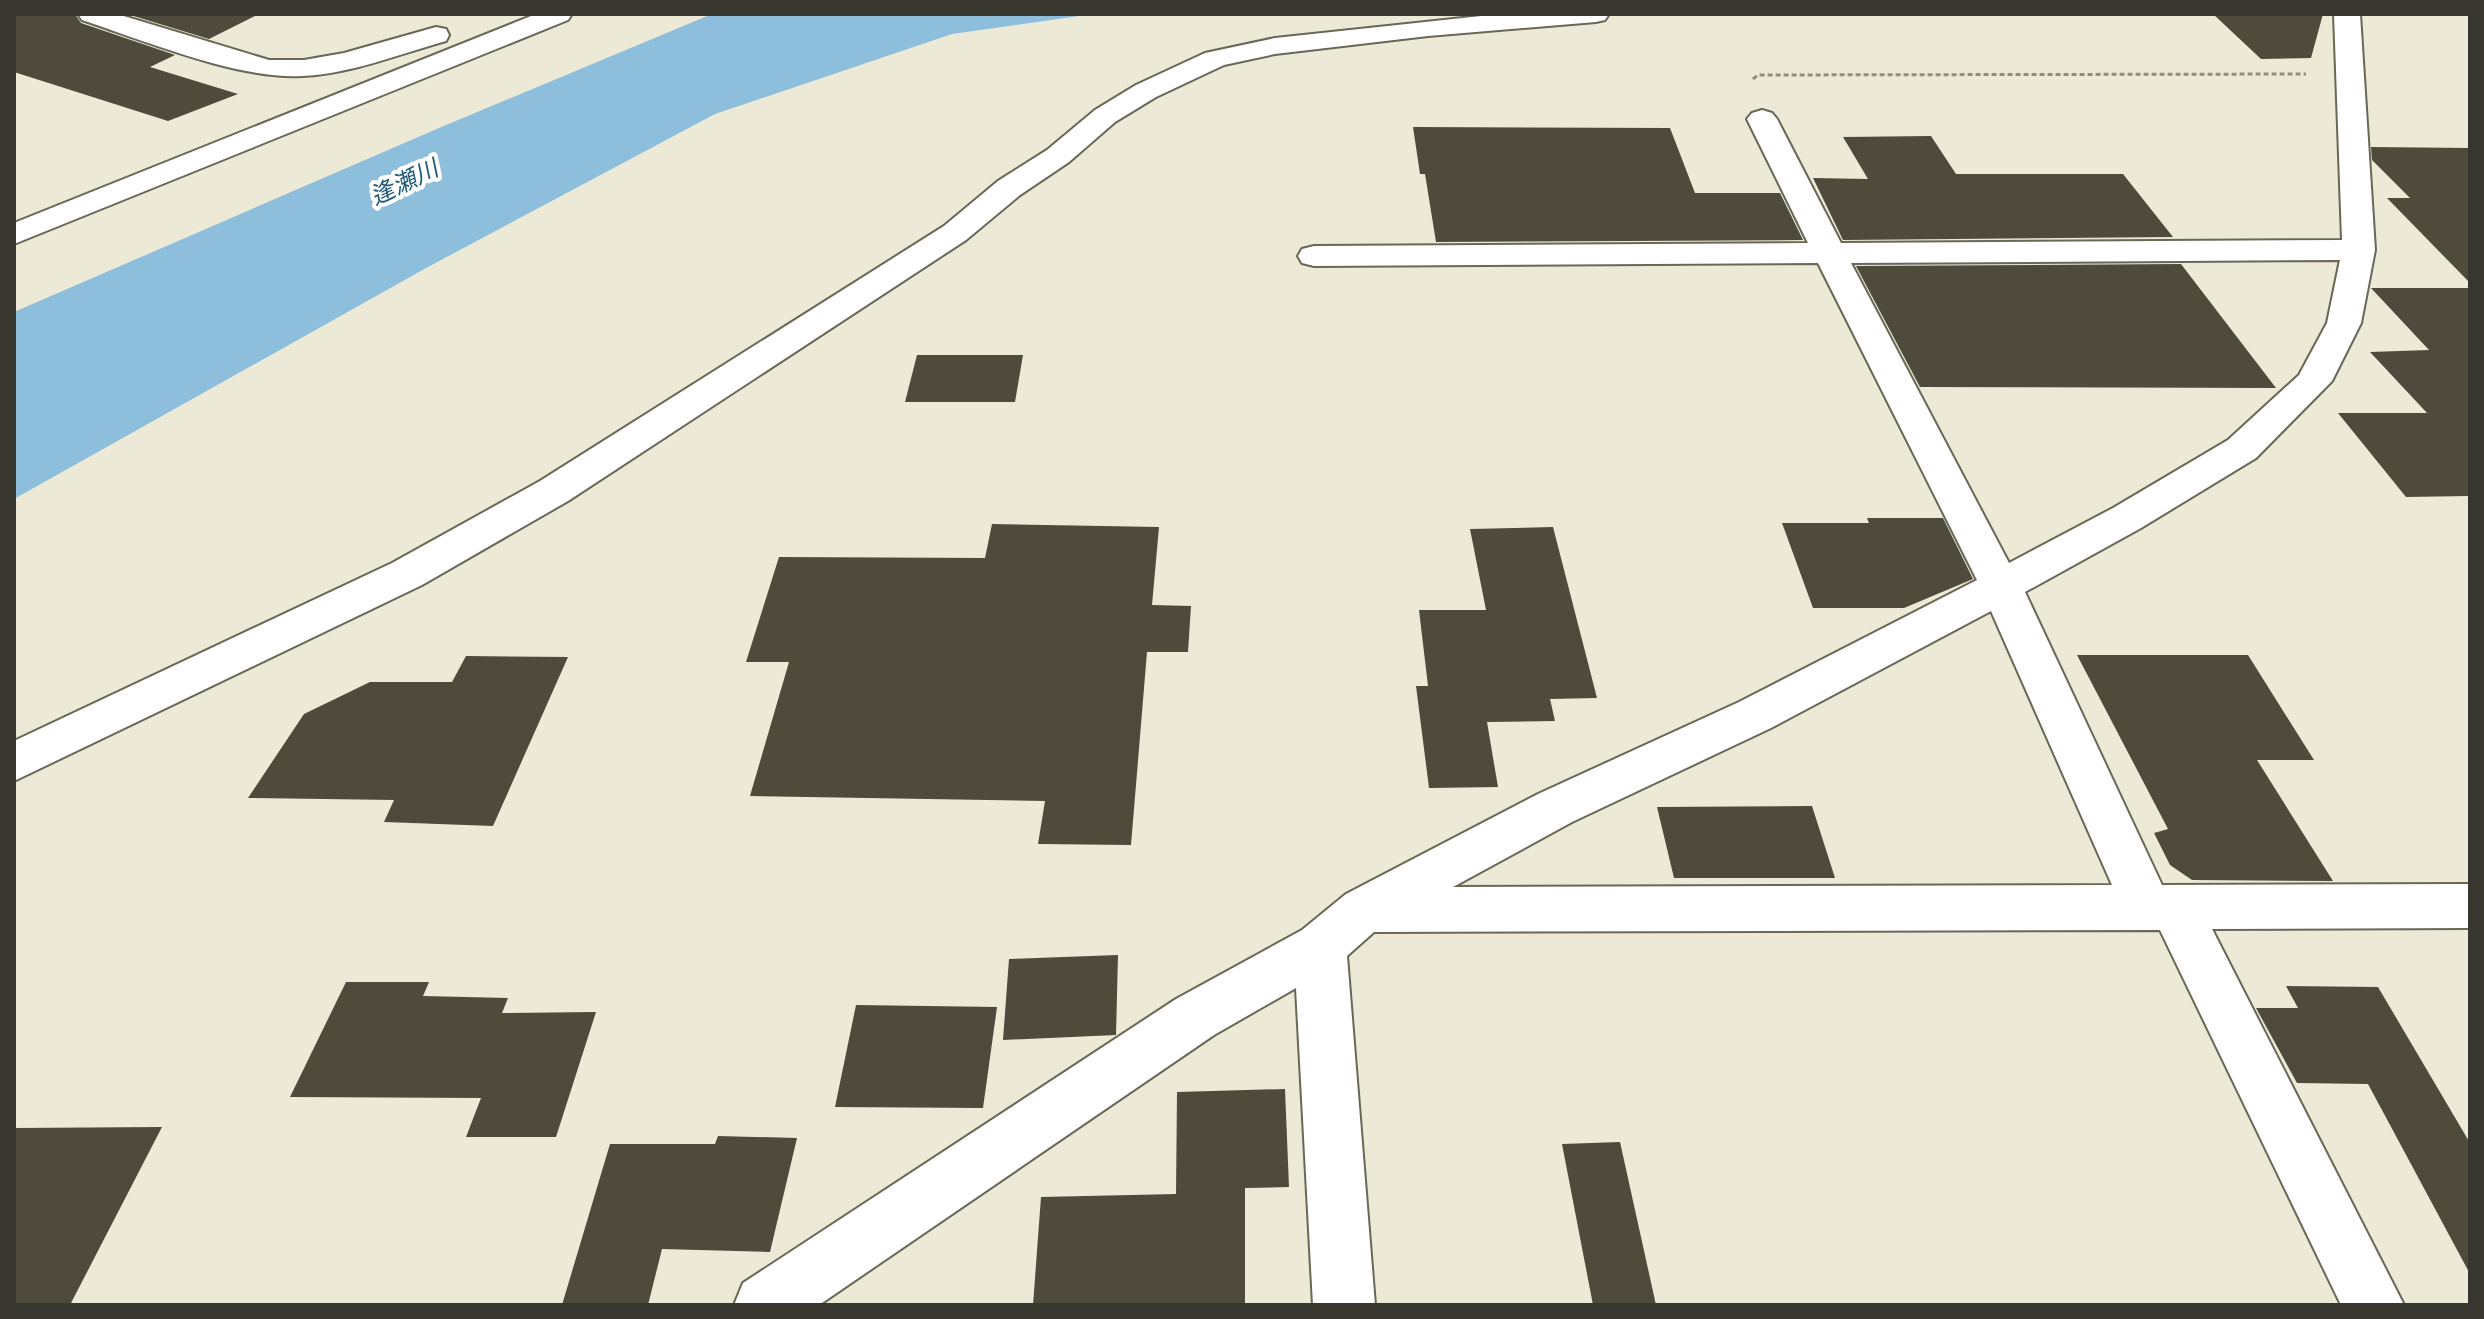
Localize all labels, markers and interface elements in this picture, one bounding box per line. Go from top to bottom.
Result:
water label: 逢瀬川 [365,151,446,212]

